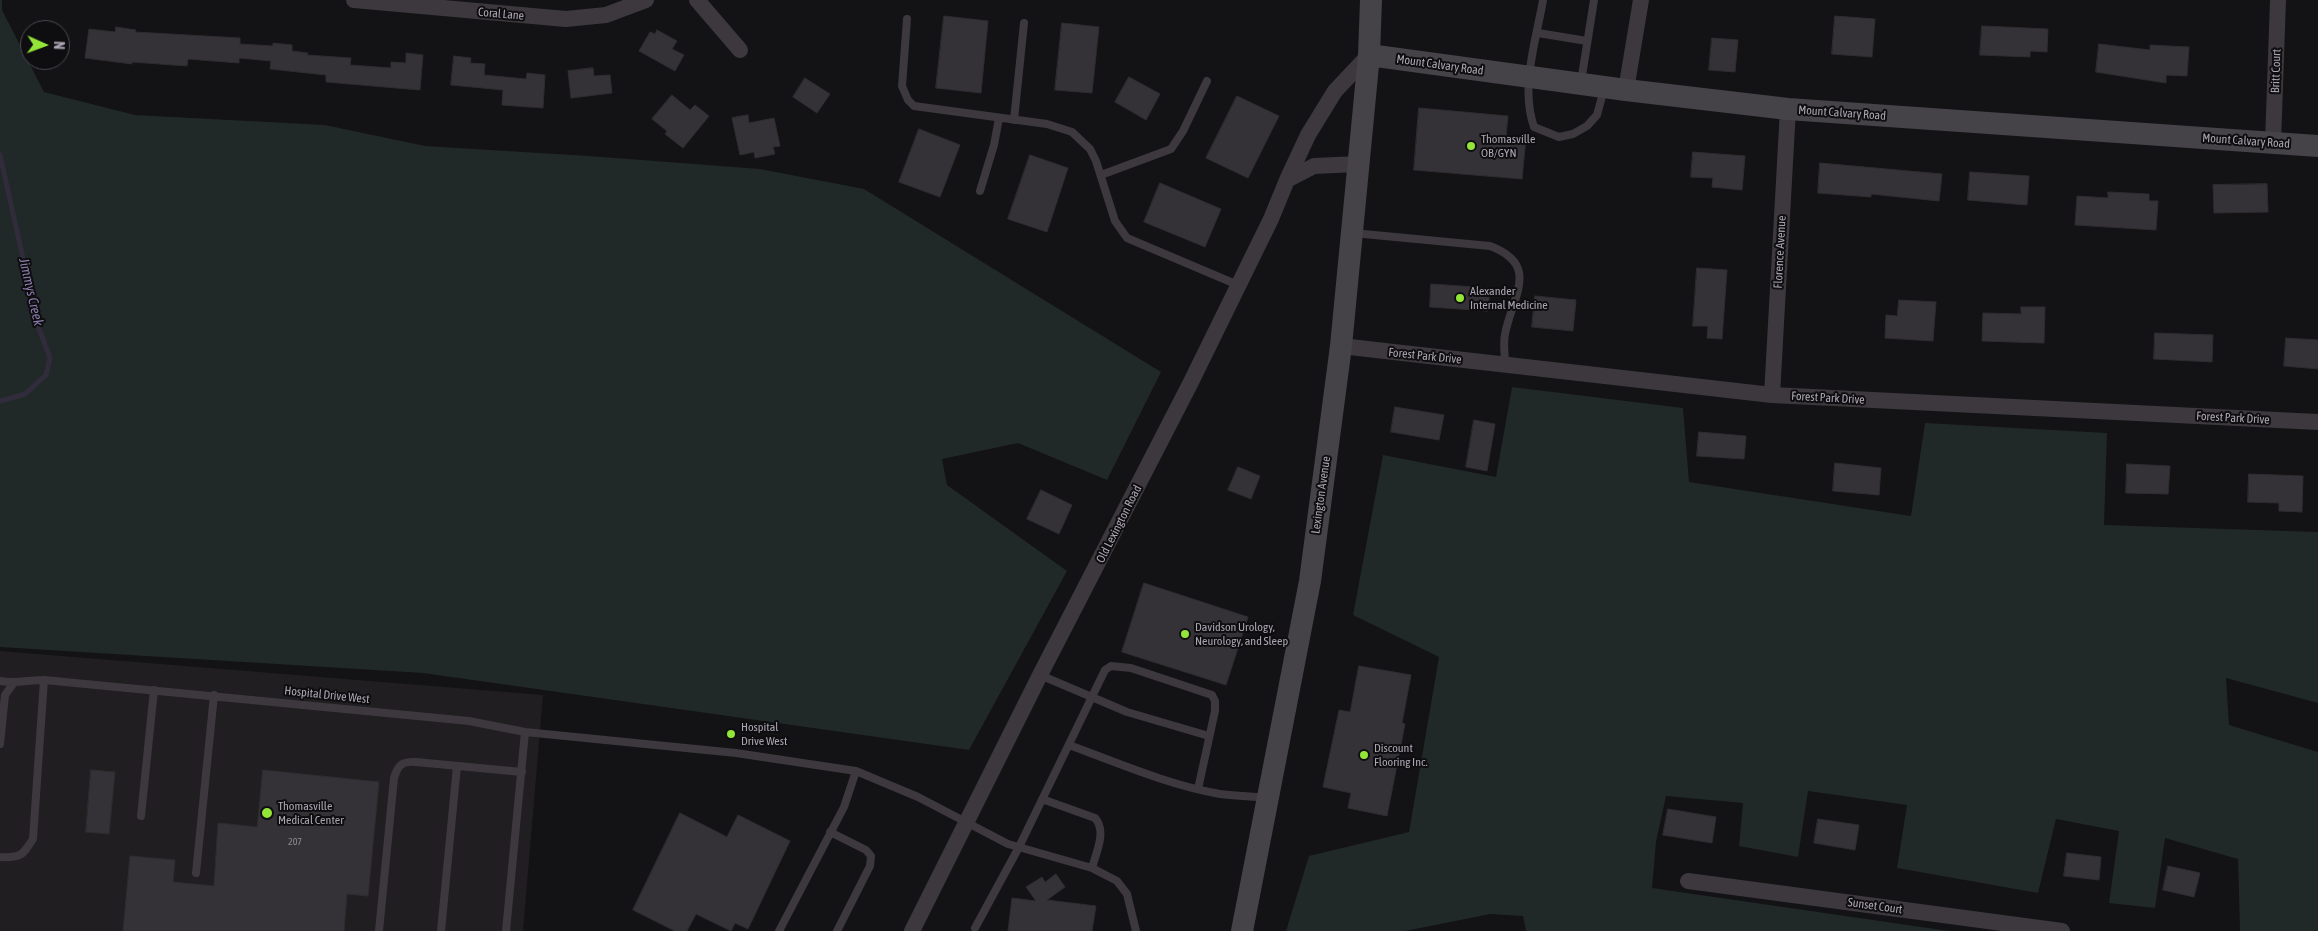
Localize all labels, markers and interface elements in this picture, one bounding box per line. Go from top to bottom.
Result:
street label: Coral Lane [477,5,525,23]
north arrow [20,20,70,70]
text: N [51,41,67,50]
street label: Britt Court [2268,49,2284,93]
street label: Mount Calvary Road [1395,52,1485,78]
street label: Mount Calvary Road [1798,103,1886,123]
street label: Mount Calvary Road [2202,131,2290,151]
place label: Thomasville OB/GYN [1481,132,1535,160]
marker: Thomasville OB/GYN [1465,140,1477,152]
street label: Florence Avenue [1771,215,1789,289]
water label: Jimmys Creek [15,256,47,328]
place label: Alexander Internal Medicine [1470,284,1548,312]
marker: Alexander Internal Medicine [1454,292,1466,304]
street label: Forest Park Drive [1388,345,1462,367]
street label: Forest Park Drive [1791,389,1865,407]
street label: Forest Park Drive [2196,409,2270,427]
street label: Lexington Avenue [1308,455,1334,535]
street label: Old Lexington Road [1093,483,1145,565]
place label: Davidson Urology, Neurology, and Sleep [1195,620,1288,648]
marker: Davidson Urology, Neurology, and Sleep [1179,628,1191,640]
street label: Hospital Drive West [284,683,370,707]
place label: Hospital Drive West [741,720,787,748]
marker: Hospital Drive West [725,728,737,740]
place label: Discount Flooring Inc. [1374,741,1428,769]
marker: Discount Flooring Inc. [1358,749,1370,761]
place label: Thomasville Medical Center [278,799,344,827]
marker: Thomasville Medical Center [260,806,274,820]
house number: 207 [288,836,302,848]
street label: Sunset Court [1847,895,1903,917]

